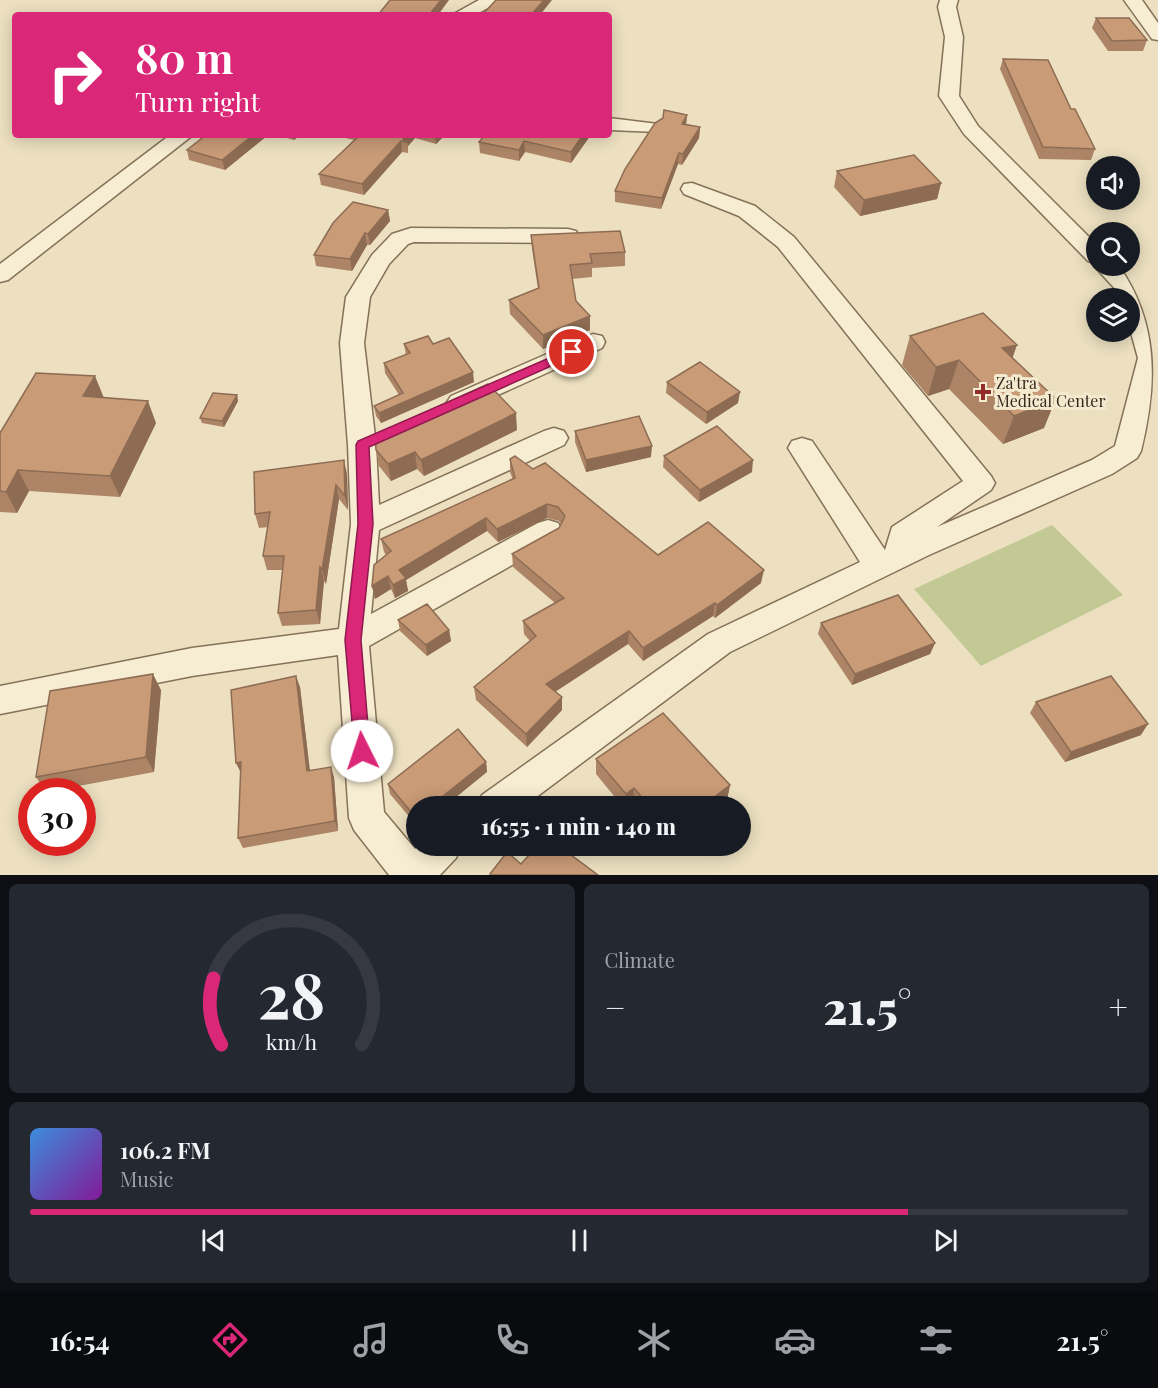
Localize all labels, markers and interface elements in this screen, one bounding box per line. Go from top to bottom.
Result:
text: 80 m [135,29,233,85]
icon: right [36,36,114,114]
text: Turn right [135,83,260,119]
map controls [1086,156,1140,342]
button: sound [1086,156,1140,210]
button: search [1086,222,1140,276]
button: layers [1086,288,1140,342]
pin [546,326,597,377]
icon: arrive [555,335,588,368]
place label: Za'tra Medical Center [996,372,1106,411]
marker: Za'tra Medical Center [974,383,992,401]
position arrow [330,719,394,783]
speed limit sign: 30 [18,778,96,856]
text: 16:55 · 1 min · 140 m [481,811,676,841]
text: Climate [605,946,675,973]
text: 28 [258,951,326,1035]
text: 21.5° [823,976,911,1036]
text: − [605,984,626,1028]
text: + [1109,984,1128,1028]
text: km/h [266,1028,318,1056]
text: 106.2 FM [120,1135,211,1165]
text: Music [120,1165,173,1192]
icon: previous [197,1224,230,1257]
icon: pause [563,1224,596,1257]
icon: next [929,1224,962,1257]
icon: directions [209,1319,251,1361]
icon: music [350,1319,392,1361]
icon: phone [491,1319,533,1361]
icon: climate [633,1319,675,1361]
icon: car [774,1319,816,1361]
icon: filters [915,1319,957,1361]
text: 16:54 [50,1322,110,1358]
text: 21.5° [1056,1322,1108,1358]

